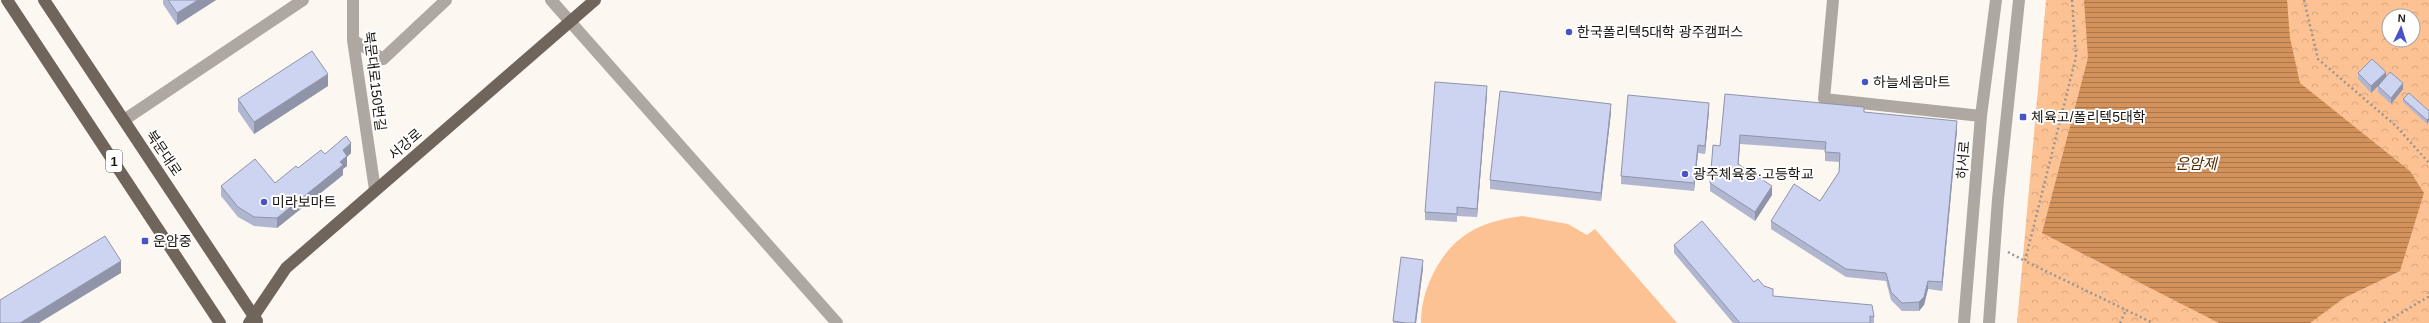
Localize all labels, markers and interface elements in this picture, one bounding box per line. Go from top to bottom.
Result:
north arrow [2381,8,2421,48]
text: N [2397,12,2406,24]
place label: 한국폴리텍5대학 광주캠퍼스 [1577,24,1743,40]
marker: 한국폴리텍5대학 광주캠퍼스 [1564,27,1574,37]
street label: 북문대로150번길 [361,30,389,132]
place label: 하늘세움마트 [1873,74,1950,90]
marker: 하늘세움마트 [1860,77,1870,87]
place label: 체육고/폴리텍5대학 [2031,109,2146,125]
marker: 체육고/폴리텍5대학 [2018,112,2028,122]
street label: 서강로 [385,125,425,163]
street label: 북문대로 [143,127,185,179]
street label: 하서로 [1954,140,1972,180]
road number: 1 [106,150,122,172]
water label: 운암제 [2175,155,2219,172]
place label: 광주체육중·고등학교 [1693,166,1814,182]
marker: 광주체육중·고등학교 [1680,169,1690,179]
place label: 미라보마트 [272,194,337,210]
marker: 미라보마트 [259,197,269,207]
place label: 운암중 [153,233,192,249]
marker: 운암중 [140,236,150,246]

